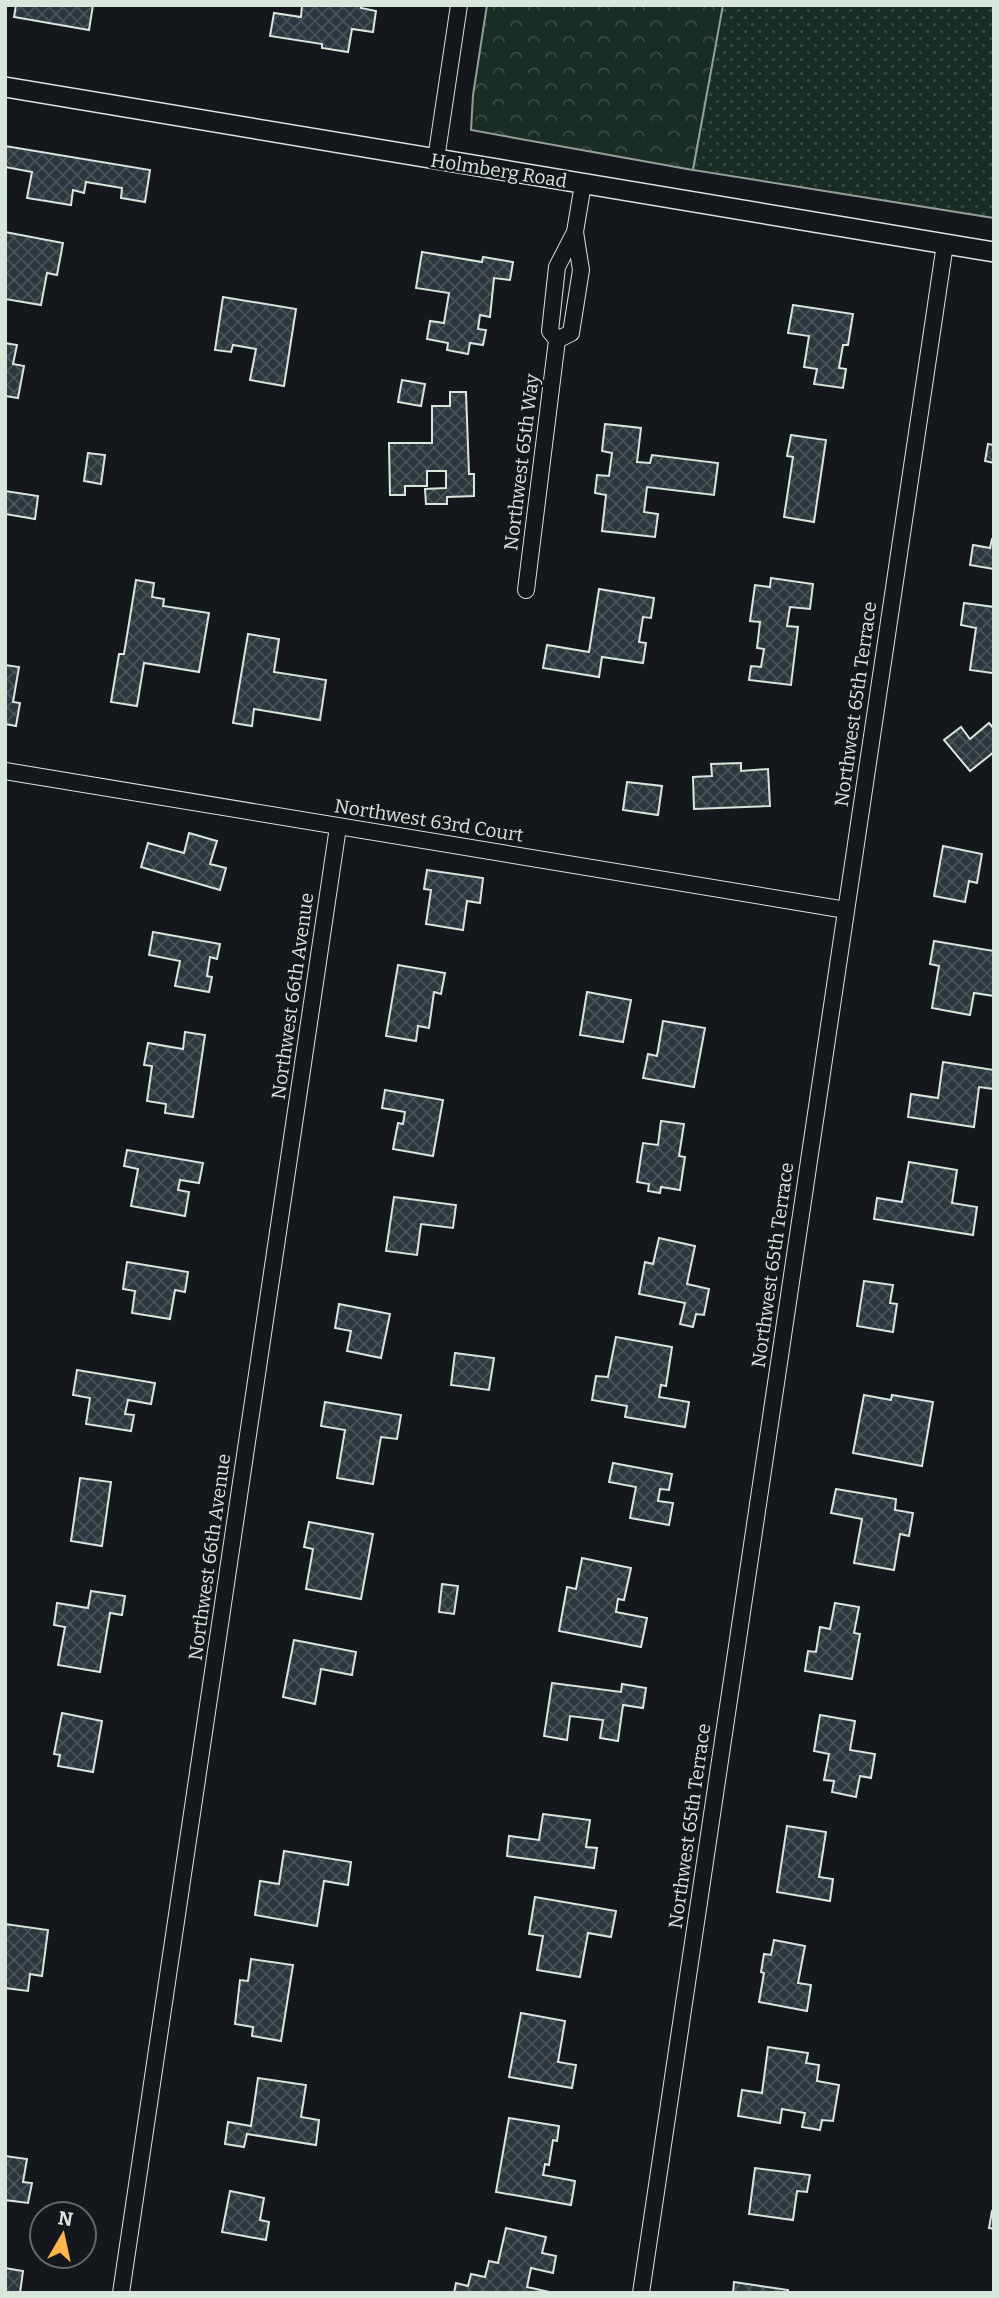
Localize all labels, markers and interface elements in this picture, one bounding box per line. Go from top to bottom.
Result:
street label: Holmberg Road [429,148,569,193]
street label: Northwest 65th Way [499,371,544,552]
street label: Northwest 65th Terrace [830,600,881,808]
street label: Northwest 63rd Court [333,794,525,847]
street label: Northwest 66th Avenue [267,891,318,1101]
street label: Northwest 65th Terrace [747,1161,798,1369]
street label: Northwest 66th Avenue [184,1452,235,1662]
street label: Northwest 65th Terrace [664,1722,715,1930]
north arrow [28,2200,98,2270]
text: N [57,2206,75,2231]

